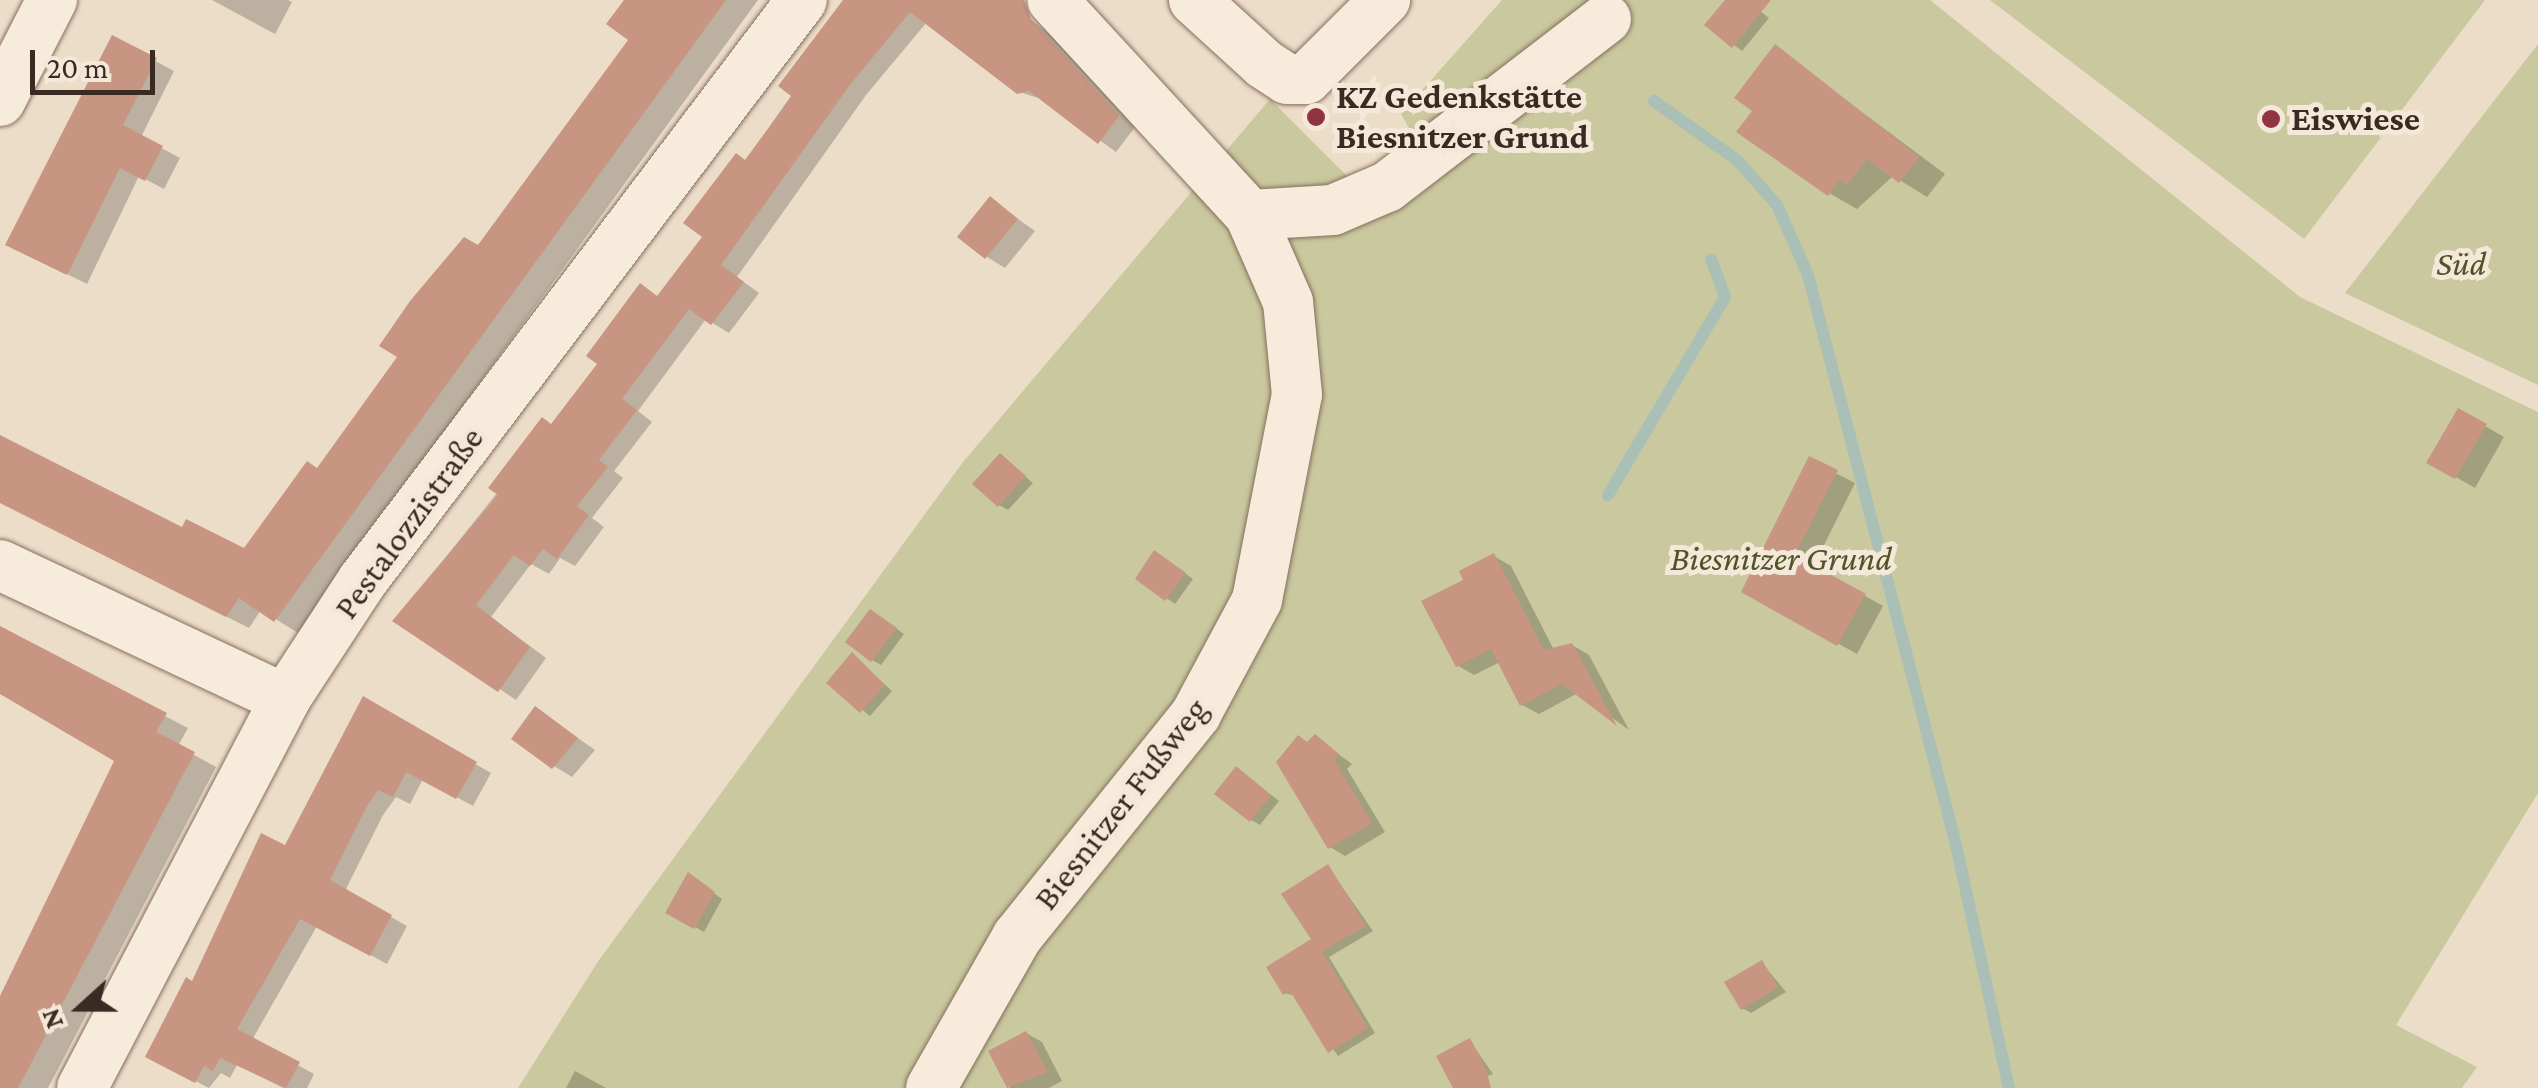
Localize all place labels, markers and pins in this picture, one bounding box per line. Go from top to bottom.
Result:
place label: KZ Gedenkstätte Biesnitzer Grund [1336,76,1589,158]
place label: Eiswiese [2291,98,2420,140]
marker: KZ Gedenkstätte Biesnitzer Grund [1305,106,1327,128]
marker: Eiswiese [2260,108,2282,130]

